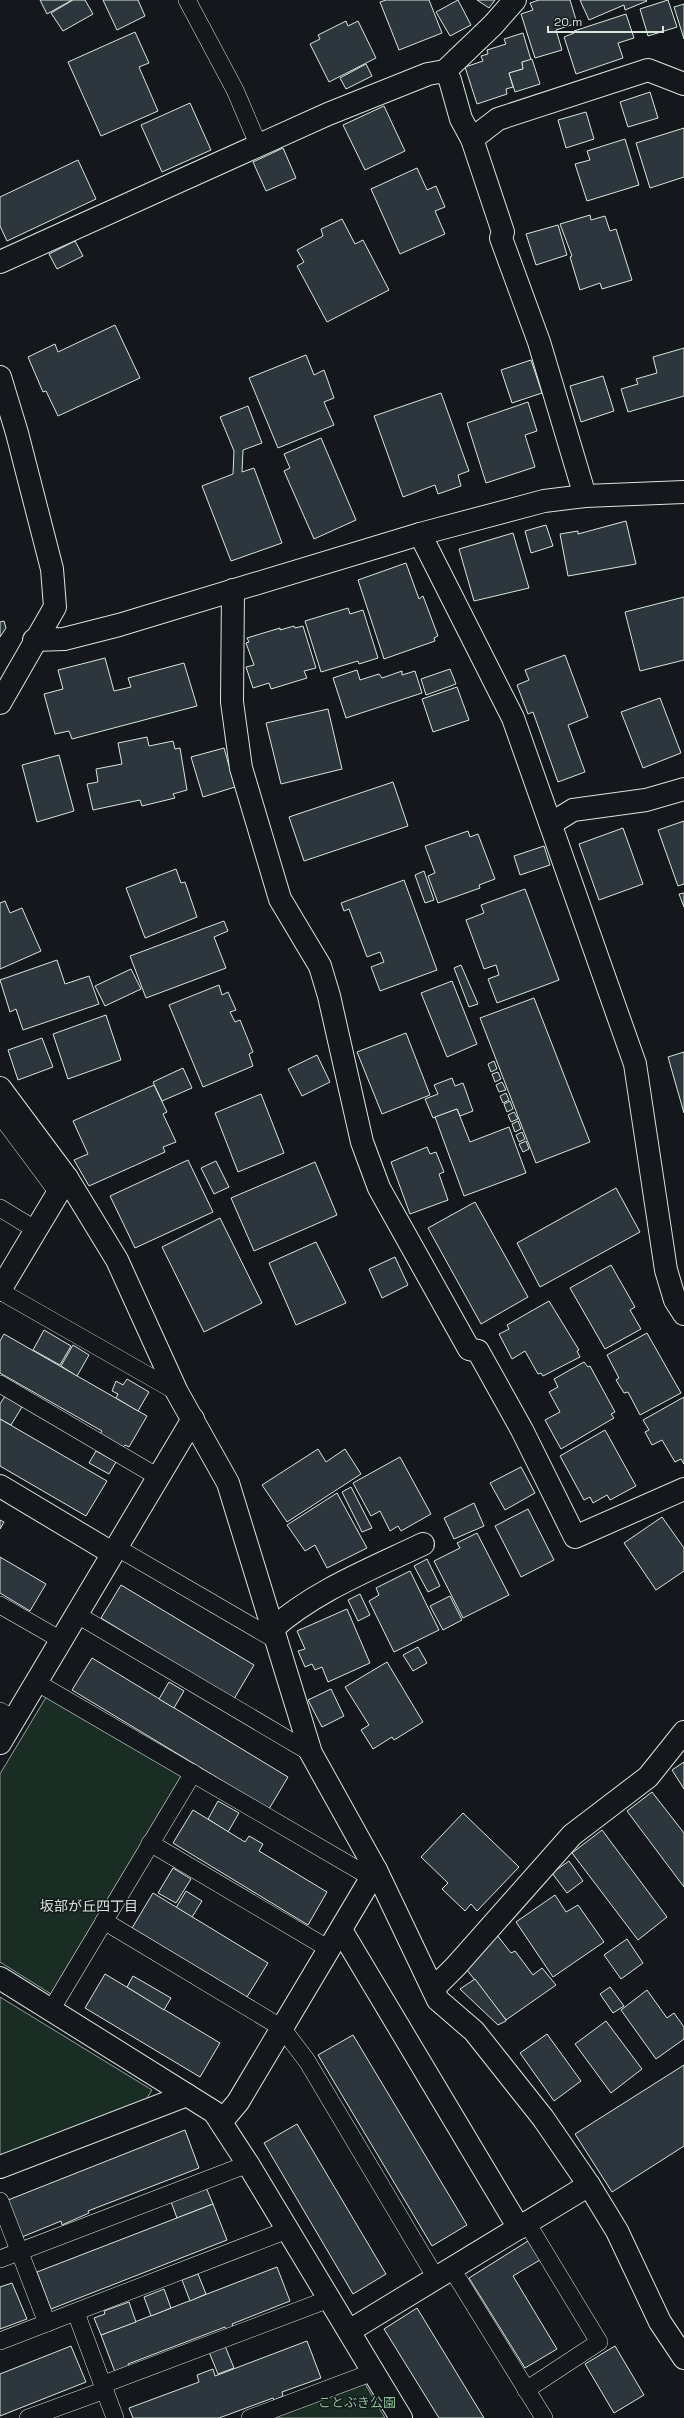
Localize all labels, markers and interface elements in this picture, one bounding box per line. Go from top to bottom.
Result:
scale bar [548,8,663,34]
text: 20 m [554,14,582,30]
district label: 坂部が丘四丁目 [40,1897,138,1915]
park label: ことぶき公園 [318,2394,396,2411]

